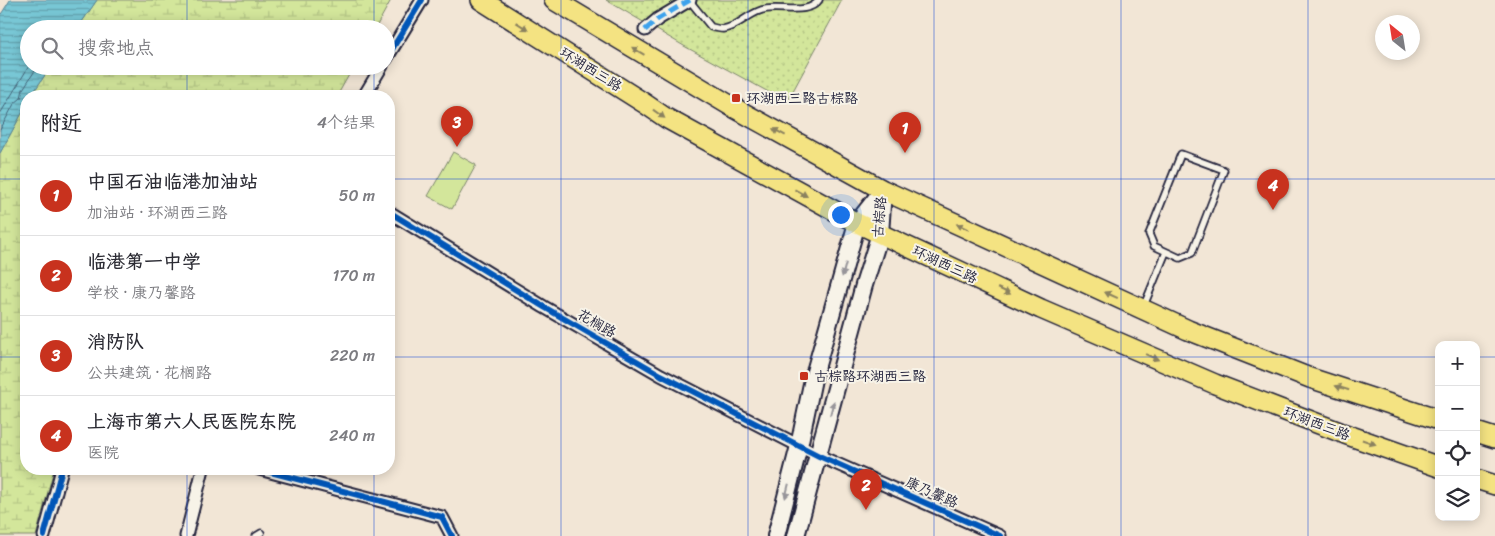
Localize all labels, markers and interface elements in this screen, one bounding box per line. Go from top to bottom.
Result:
north arrow [1375,15,1420,60]
search box [20,20,395,75]
one-way arrow [516,21,529,31]
text: 搜索地点 [78,31,154,64]
icon: search [38,34,66,62]
street label: 环湖西三路 [554,40,627,99]
one-way arrow [631,47,645,56]
place label: 环湖西三路古棕路 [746,86,858,111]
marker: 环湖西三路古棕路 [730,92,742,104]
text: 附近 [40,104,82,142]
pin: 3 [441,106,473,147]
text: 4个结果 [317,108,375,137]
one-way arrow [652,108,665,119]
pin: 1 [889,112,921,153]
one-way arrow [772,128,785,137]
text: 中国石油临港加油站 [87,165,258,198]
pin: 4 [1257,169,1289,210]
text: 1 [53,181,59,210]
text: 50 m [339,181,375,210]
one-way arrow [794,189,807,198]
street label: 古棕路 [865,195,894,239]
text: 加油站 · 环湖西三路 [87,198,228,227]
your location [828,202,854,228]
one-way arrow [956,223,970,231]
street label: 环湖西三路 [908,238,982,291]
text: 临港第一中学 [87,245,201,278]
text: 2 [51,261,61,290]
text: 170 m [332,261,375,290]
one-way arrow [840,262,848,277]
text: 学校 · 康乃馨路 [87,278,196,307]
one-way arrow [996,287,1011,296]
one-way arrow [1104,291,1118,299]
street label: 花榈路 [572,302,621,345]
text: 消防队 [87,325,144,358]
text: 3 [52,341,60,370]
text: 220 m [330,341,375,370]
map controls [1435,341,1480,521]
button: + [1435,341,1480,386]
one-way arrow [1145,353,1159,361]
text: 公共建筑 · 花榈路 [87,358,212,387]
place label: 古棕路环湖西三路 [814,364,926,389]
marker: 古棕路环湖西三路 [798,370,810,382]
one-way arrow [1335,384,1350,392]
button: − [1435,386,1480,431]
street label: 环湖西三路 [1280,399,1354,448]
one-way arrow [828,401,836,416]
text: 上海市第六人民医院东院 [87,405,296,438]
text: 4 [51,421,61,450]
text: 240 m [329,421,375,450]
button: locate [1435,431,1480,476]
text: 医院 [87,438,119,467]
one-way arrow [1361,439,1376,446]
pin: 2 [850,469,882,510]
street label: 康乃馨路 [901,470,962,515]
button: layers [1435,476,1480,521]
one-way arrow [783,483,791,498]

